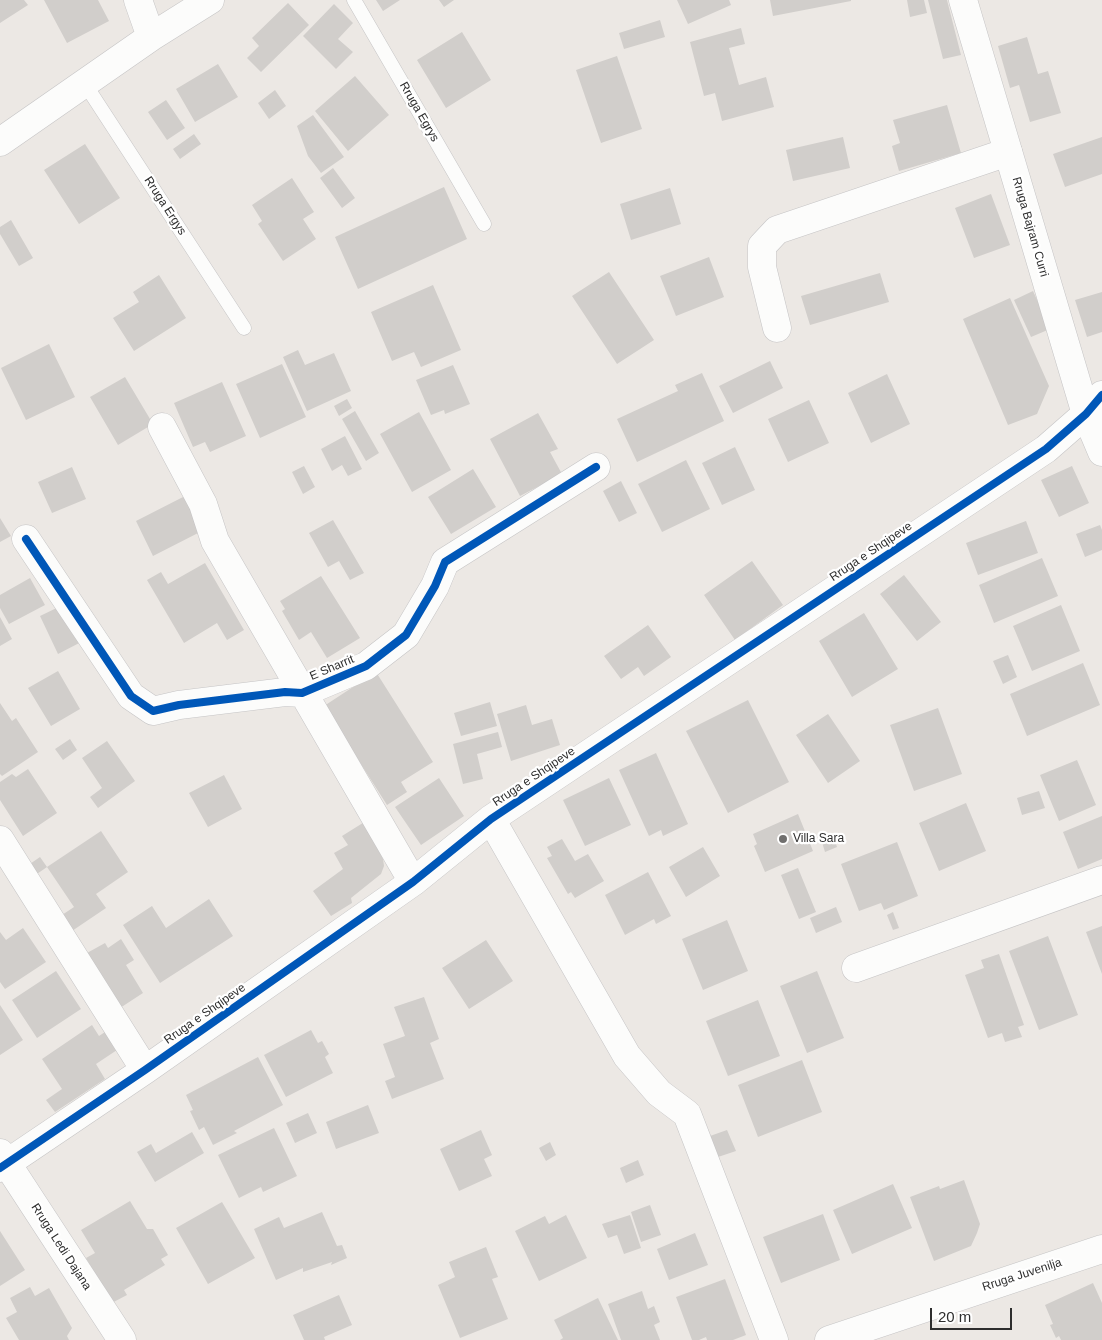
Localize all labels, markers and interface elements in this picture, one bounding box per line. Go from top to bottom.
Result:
street label: Rruga Egrys [396,80,442,144]
street label: Rruga Ergys [141,174,189,238]
street label: Rruga Bajram Curri [1009,175,1051,279]
street label: Rruga e Shqipeve [827,519,915,585]
street label: E Sharrit [308,652,356,684]
street label: Rruga e Shqipeve [490,744,578,810]
place label: Villa Sara [793,832,844,846]
marker: Villa Sara [777,833,789,845]
street label: Rruga e Shqipeve [162,981,248,1047]
street label: Rruga Ledi Dajana [28,1201,94,1293]
street label: Rruga Juvenilja [980,1255,1064,1295]
scale bar [932,1298,1014,1330]
text: 20 m [938,1308,971,1325]

